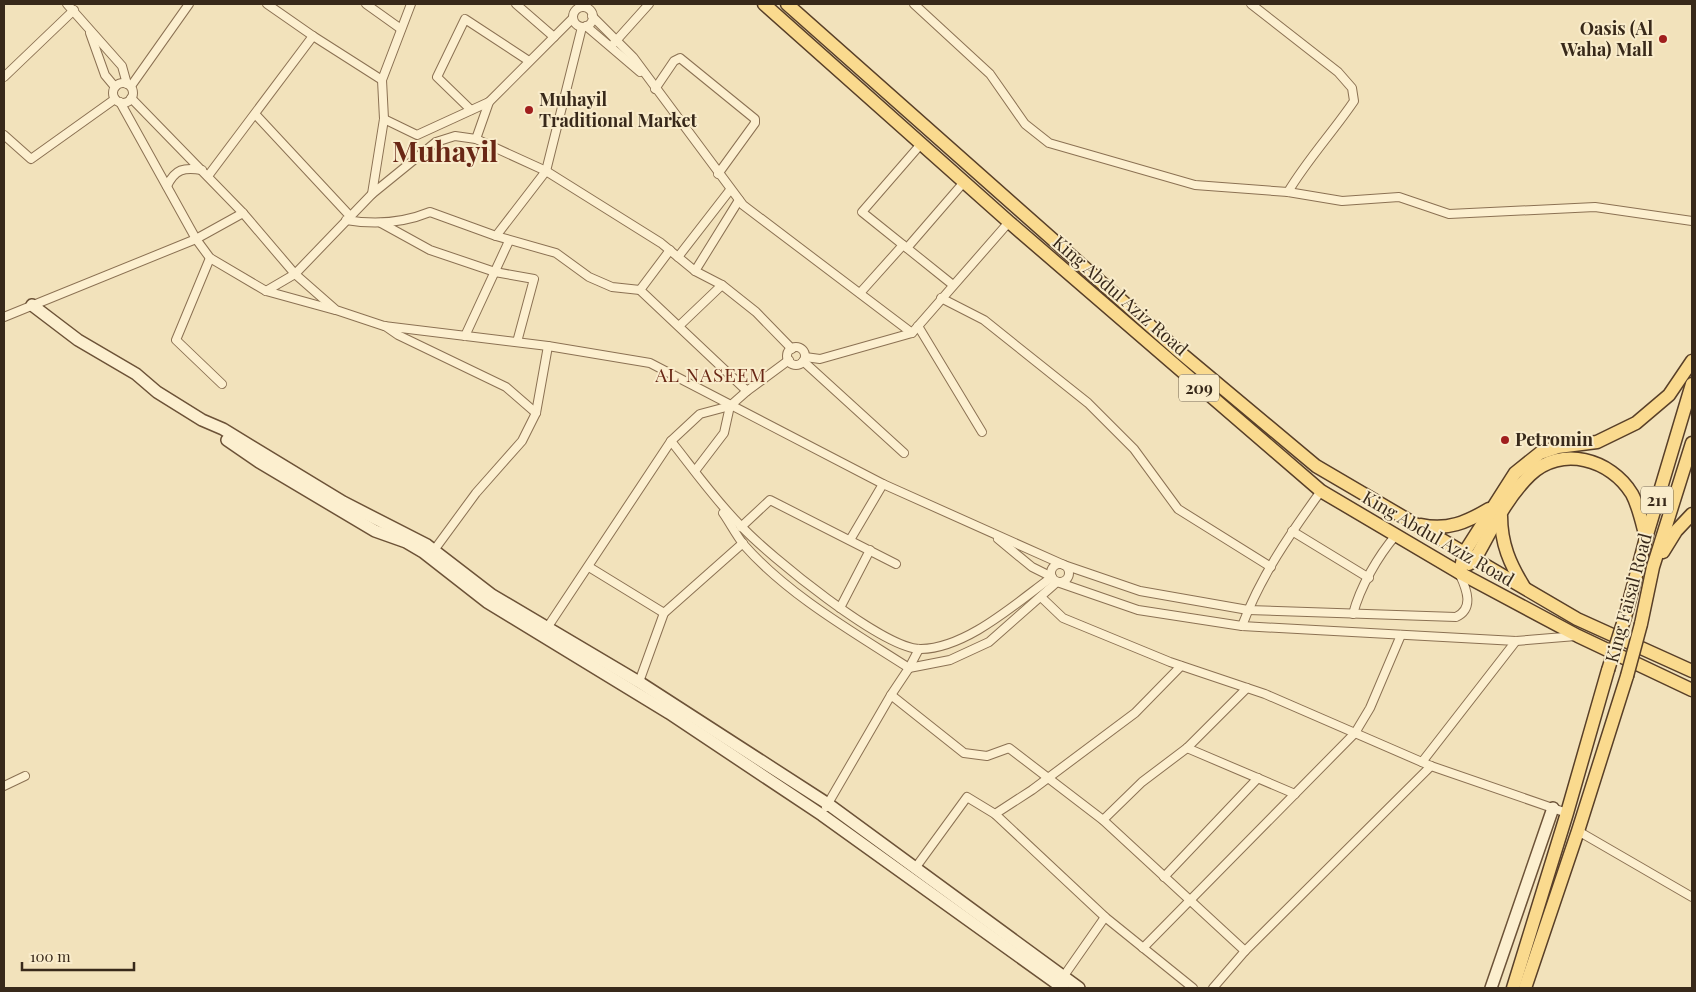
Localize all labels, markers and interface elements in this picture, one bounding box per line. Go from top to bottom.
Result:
place label: Oasis (Al Waha) Mall [1559,16,1653,61]
marker: Oasis (Al Waha) Mall [1657,33,1669,45]
place label: Muhayil Traditional Market [539,87,698,132]
marker: Muhayil Traditional Market [523,104,535,116]
district label: Muhayil [392,132,498,169]
street label: King Abdul Aziz Road [1048,230,1194,361]
district label: AL NASEEM [654,361,767,387]
road number: 209 [1179,374,1219,402]
place label: Petromin [1515,427,1593,451]
marker: Petromin [1499,434,1511,446]
street label: King Abdul Aziz Road [1358,485,1519,592]
road number: 211 [1641,486,1673,514]
street label: King Faisal Road [1599,530,1657,665]
scale bar [22,940,135,972]
text: 100 m [30,946,71,966]

